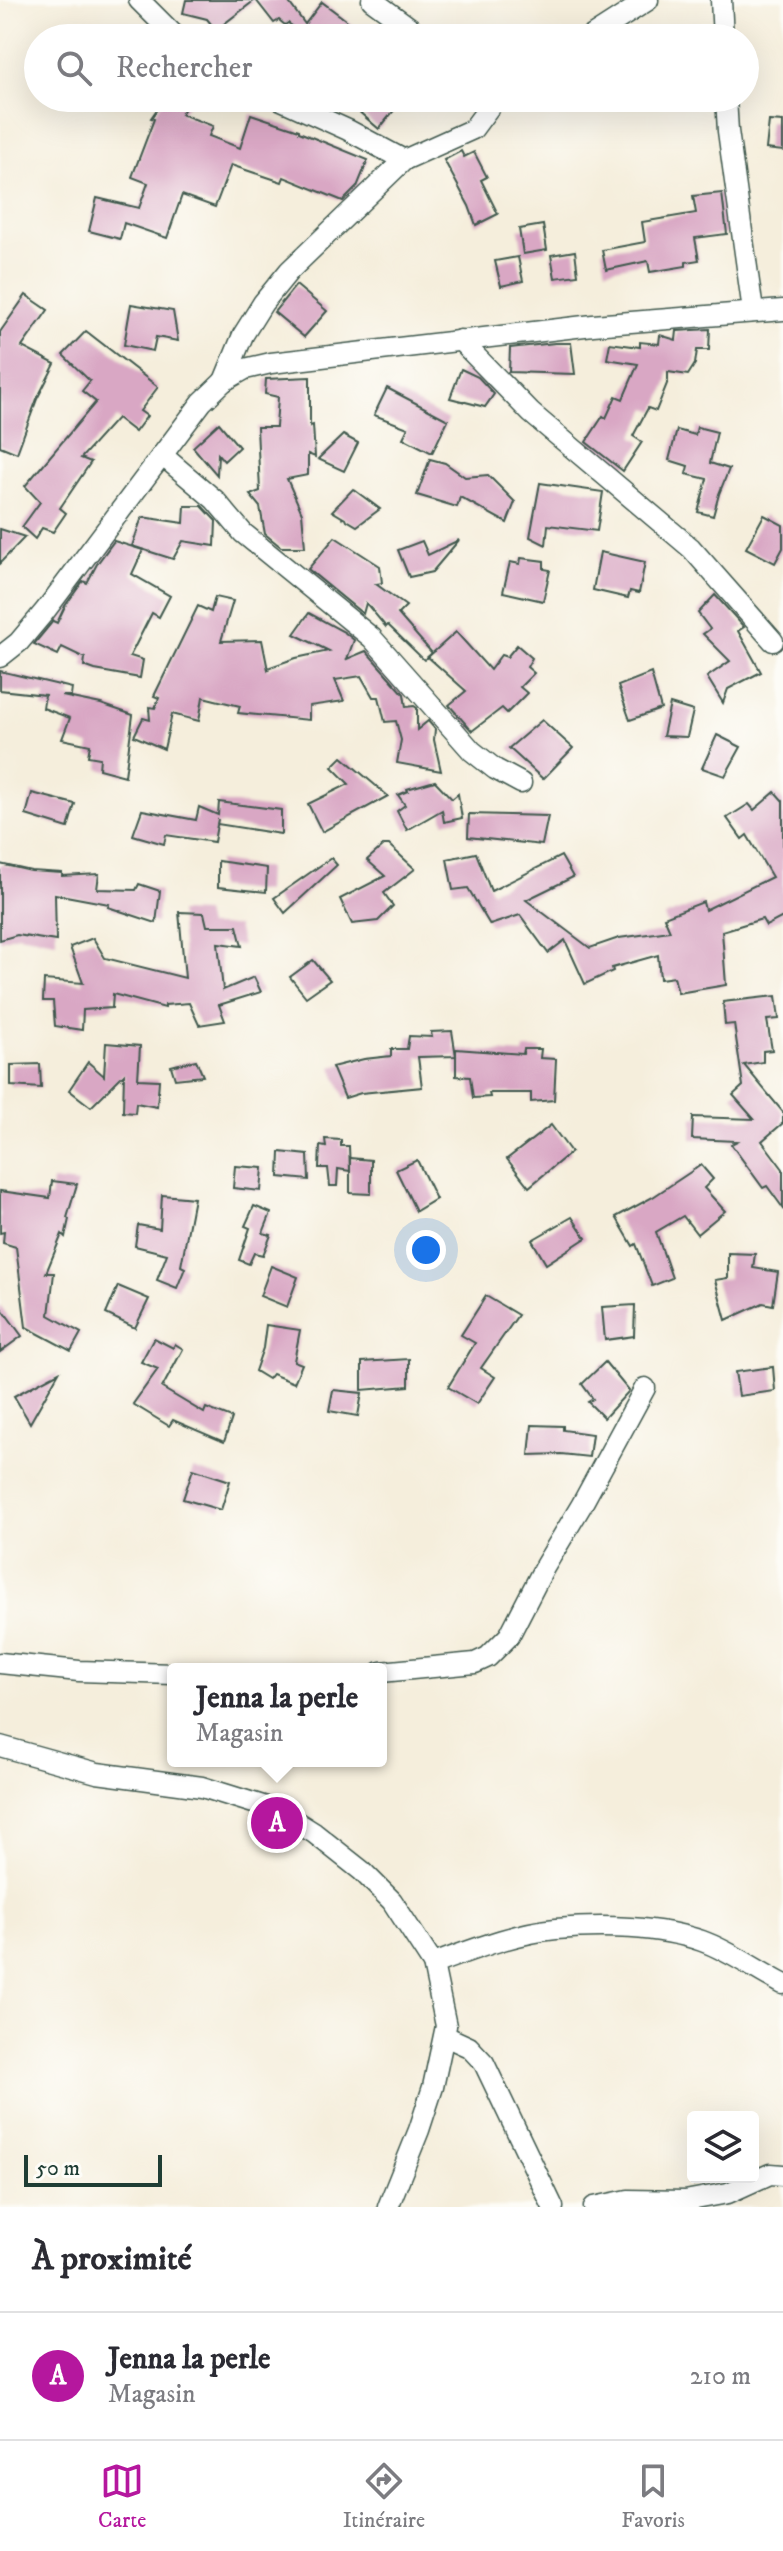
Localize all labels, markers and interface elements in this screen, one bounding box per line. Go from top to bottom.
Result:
search box [24,24,759,112]
icon: search [52,46,96,90]
text: Rechercher [116,50,252,87]
your location [406,1230,446,1270]
popup [167,1663,387,1767]
text: Jenna la perle [196,1680,358,1717]
text: Magasin [196,1717,283,1750]
pin: A [251,1793,303,1853]
map controls [687,2111,759,2183]
button: layers [687,2111,759,2183]
scale bar [24,2151,162,2187]
text: 50 m [36,2155,80,2182]
text: À proximité [32,2238,192,2280]
text: Jenna la perle [108,2341,270,2378]
text: A [50,2360,66,2393]
text: 210 m [690,2360,751,2393]
text: Magasin [108,2378,195,2411]
tab: Carte [98,2459,146,2534]
tab: Itinéraire [343,2459,425,2534]
tab: Favoris [621,2459,685,2534]

